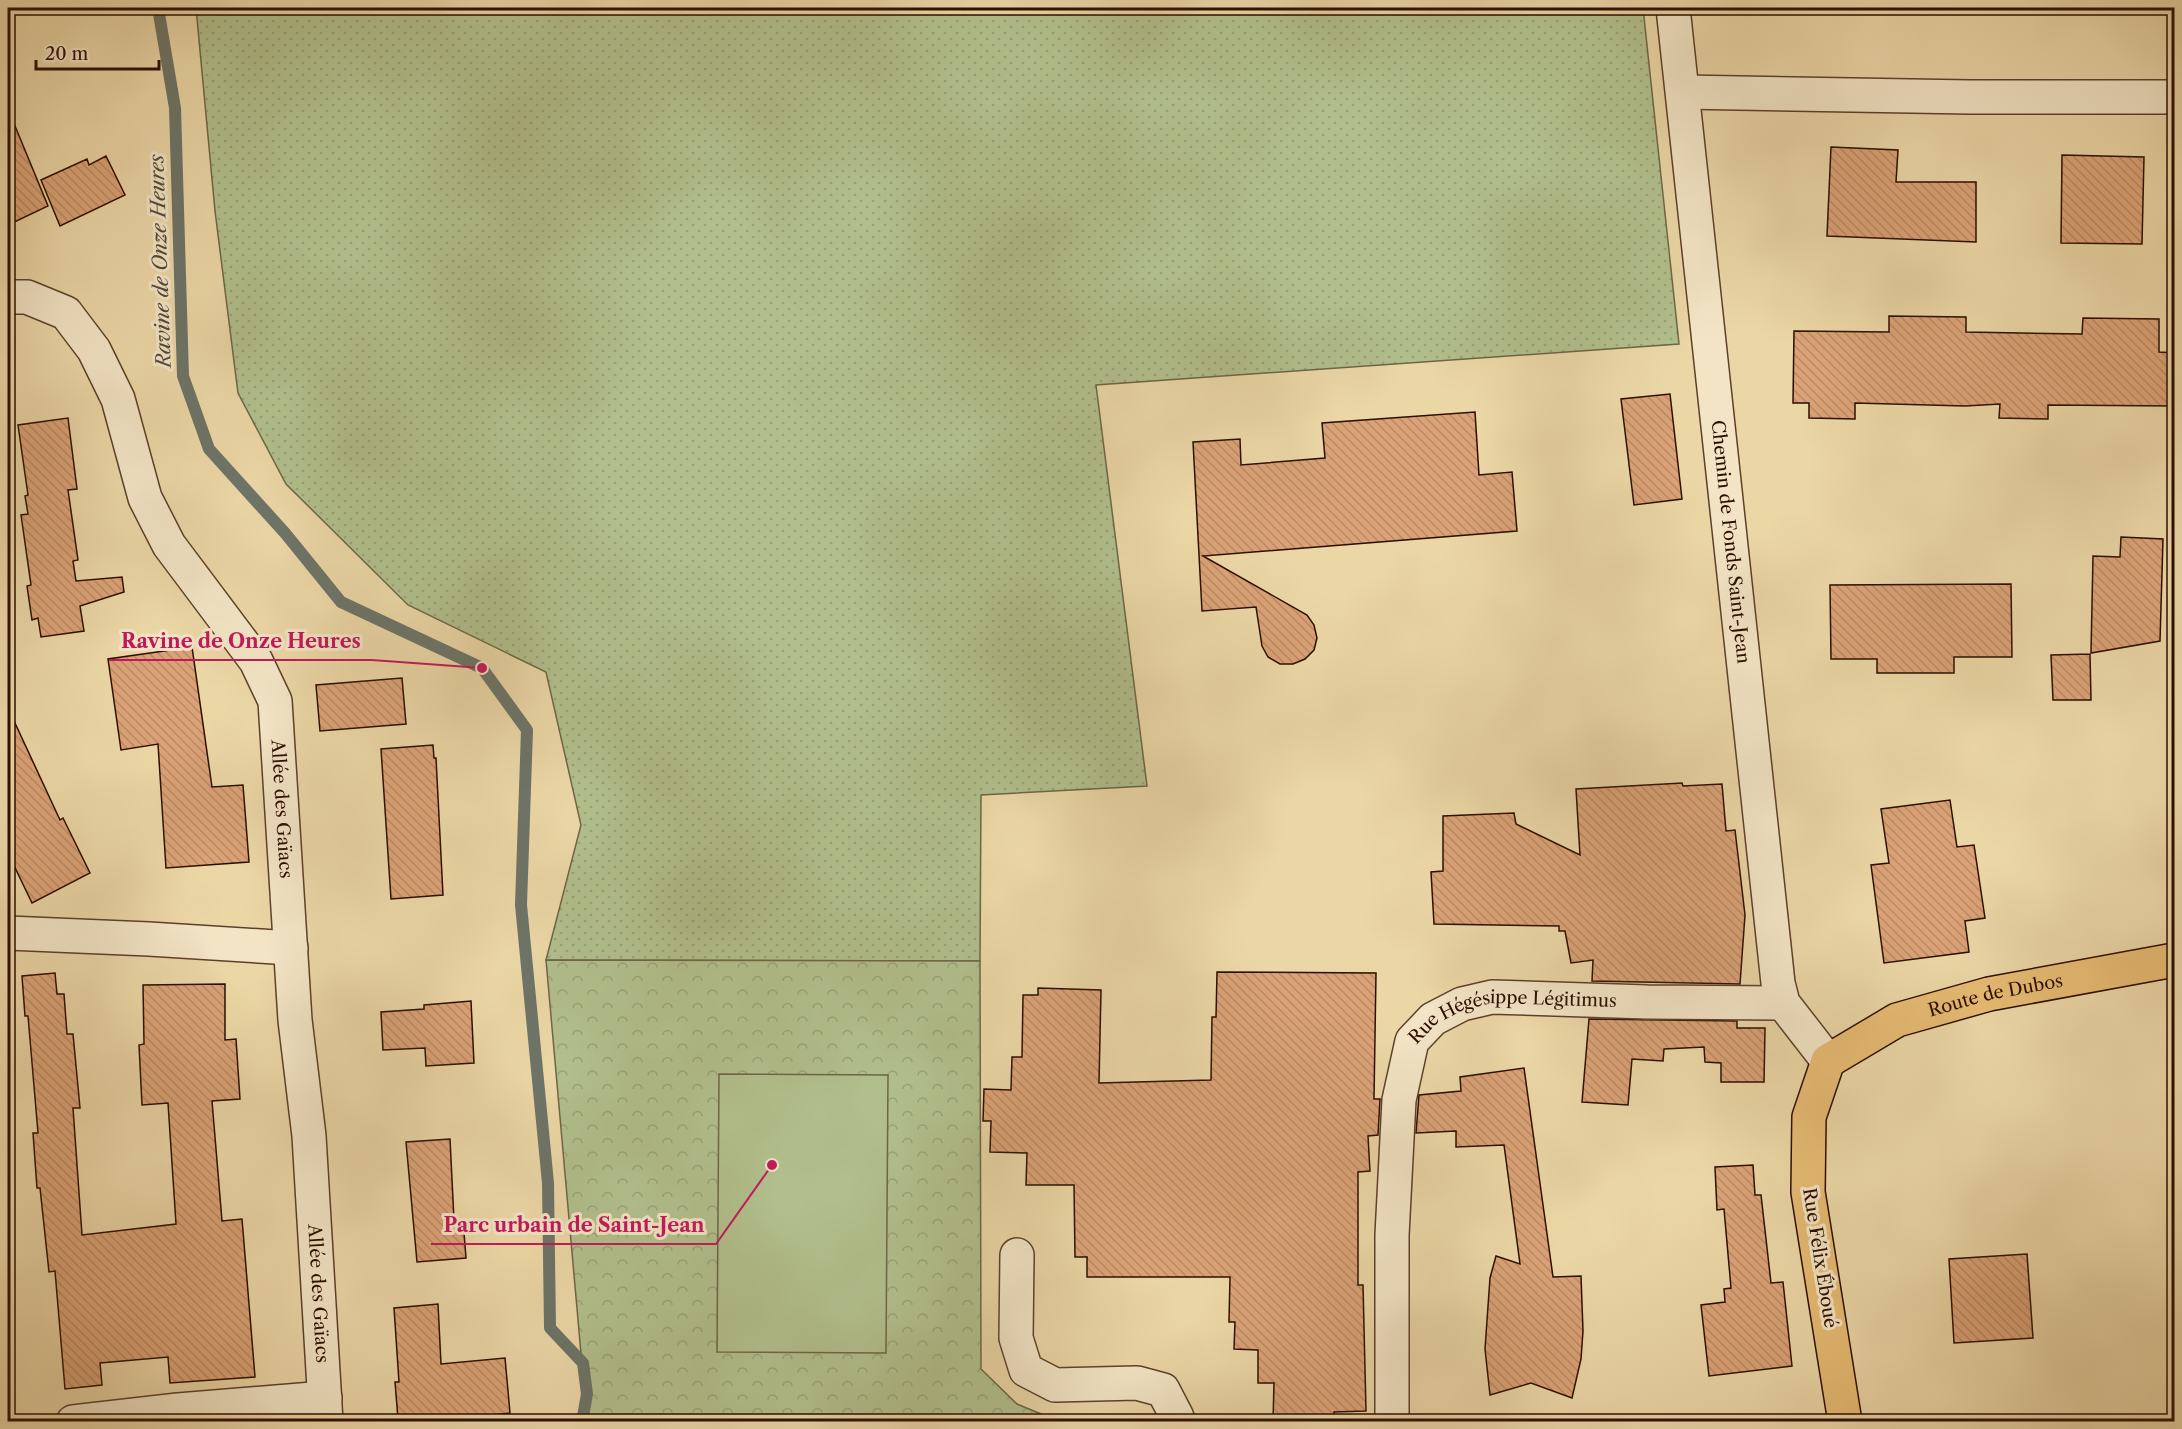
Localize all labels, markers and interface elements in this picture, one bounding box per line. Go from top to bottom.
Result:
scale bar [36,33,159,71]
text: 20 m [45,43,89,65]
water label: Ravine de Onze Heures [144,154,176,370]
street label: Chemin de Fonds Saint-Jean [1706,419,1755,665]
callout: Ravine de Onze Heures [109,622,372,660]
text: Ravine de Onze Heures [121,629,361,653]
street label: Allée des Gaïacs [266,738,297,879]
street label: Route de Dubos [1926,970,2065,1022]
street label: Rue Hégésippe Légitimus [1404,986,1617,1049]
street label: Rue Félix Éboué [1798,1186,1843,1330]
callout: Parc urbain de Saint-Jean [431,1206,716,1244]
text: Parc urbain de Saint-Jean [443,1213,705,1237]
street label: Allée des Gaïacs [303,1222,333,1364]

